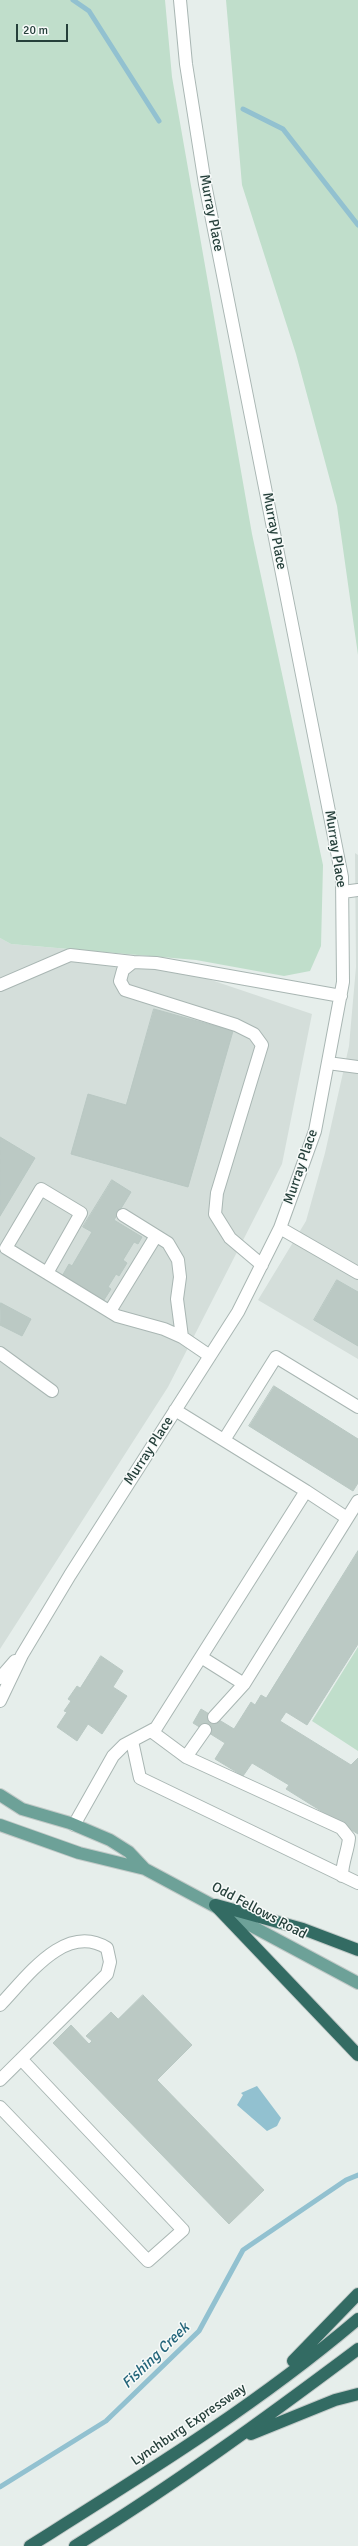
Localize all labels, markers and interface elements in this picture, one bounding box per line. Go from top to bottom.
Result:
scale bar [18,16,70,42]
text: 20 m [23,23,48,38]
street label: Murray Place [195,173,227,253]
street label: Murray Place [258,491,290,571]
street label: Murray Place [321,809,349,889]
street label: Murray Place [280,1127,322,1207]
street label: Murray Place [121,1414,177,1488]
street label: Odd Fellows Road [209,1879,309,1943]
water label: Fishing Creek [118,2319,194,2393]
street label: Lynchburg Expressway [128,2380,250,2470]

